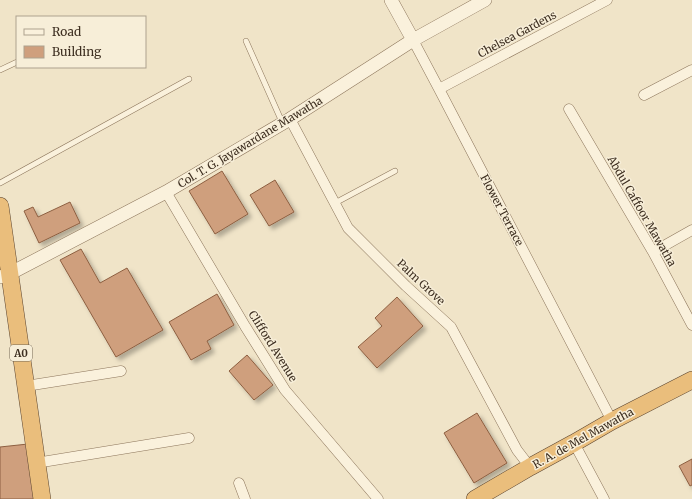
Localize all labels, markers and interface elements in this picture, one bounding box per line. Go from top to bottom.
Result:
street label: Chelsea Gardens [475,7,559,61]
legend [16,16,146,68]
text: Road [52,24,81,39]
text: Building [52,44,102,59]
street label: Col. T. G. Jayawardane Mawatha [175,93,325,191]
street label: Abdul Caffoor Mawatha [604,152,679,269]
street label: Flower Terrace [477,172,527,248]
street label: Palm Grove [394,256,448,308]
street label: Clifford Avenue [246,308,301,384]
road number: A0 [10,345,32,361]
street label: R. A. de Mel Mawatha [530,404,636,472]

